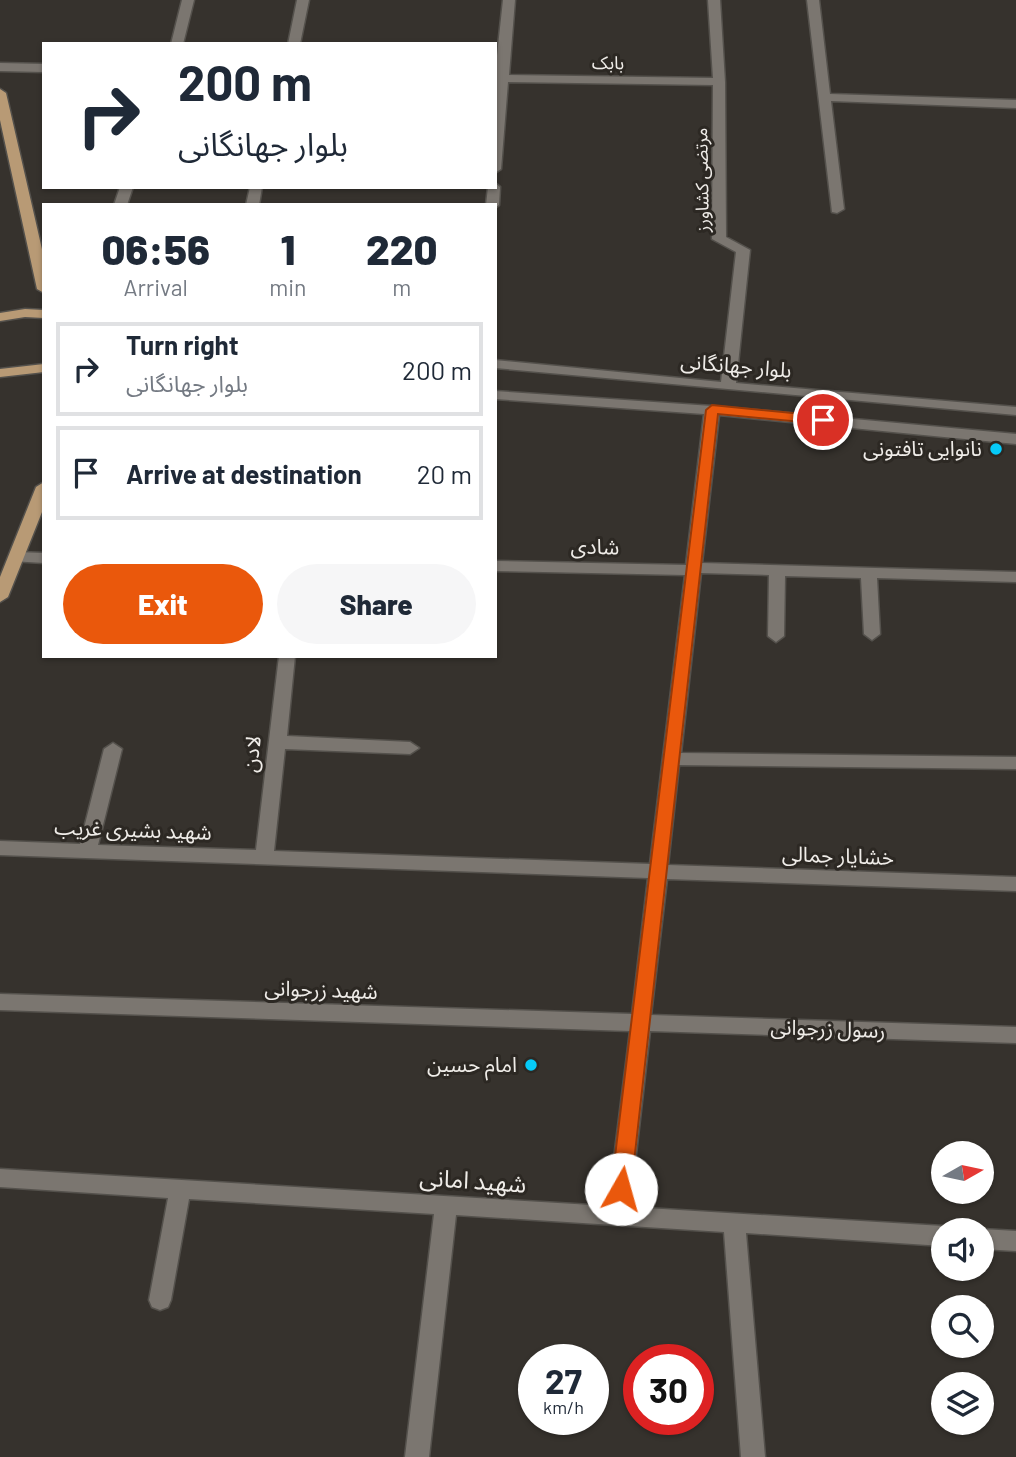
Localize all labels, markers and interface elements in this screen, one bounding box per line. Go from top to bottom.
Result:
street label: بابک [592,51,624,73]
text: 200 m [178,52,312,111]
icon: right [63,70,154,161]
text: بلوار جهانگانی [178,124,348,162]
street label: مرتضی کشاورز [689,128,714,233]
text: 06:56 [101,223,210,273]
text: 1 [280,223,295,273]
text: 220 [366,223,438,273]
text: Arrival [123,273,188,301]
text: min [269,273,306,301]
text: m [392,273,411,301]
text: Turn right [126,329,239,360]
street label: بلوار جهانگانی [679,347,793,383]
icon: right [67,350,105,388]
text: 200 m [402,354,472,385]
text: بلوار جهانگانی [126,369,248,397]
pin [793,390,853,450]
icon: arrive [804,401,842,439]
place label: نانوایی تافتونی [863,435,982,461]
marker: نانوایی تافتونی [988,441,1004,457]
icon: arrive [67,454,105,492]
text: Arrive at destination [126,458,362,489]
text: 20 m [417,458,472,489]
street label: شادی [571,533,620,559]
button: Exit [63,564,263,644]
button: Share [277,564,476,644]
street label: لادن [236,734,266,773]
street label: شهید بشیری غریب [54,813,212,845]
street label: خشایار جمالی [782,840,895,870]
street label: شهید زرجوانی [264,974,378,1004]
street label: رسول زرجوانی [770,1013,886,1043]
place label: امام حسین [427,1051,517,1081]
marker: امام حسین [523,1057,539,1073]
north arrow [931,1141,994,1204]
map controls [931,1141,994,1435]
position arrow [584,1152,658,1226]
street label: شهید امانی [419,1161,527,1198]
button: sound [931,1218,994,1281]
button: search [931,1295,994,1358]
speed limit sign: 30 [623,1344,714,1435]
text: 27 [545,1359,582,1401]
button: layers [931,1372,994,1435]
text: km/h [543,1396,584,1418]

